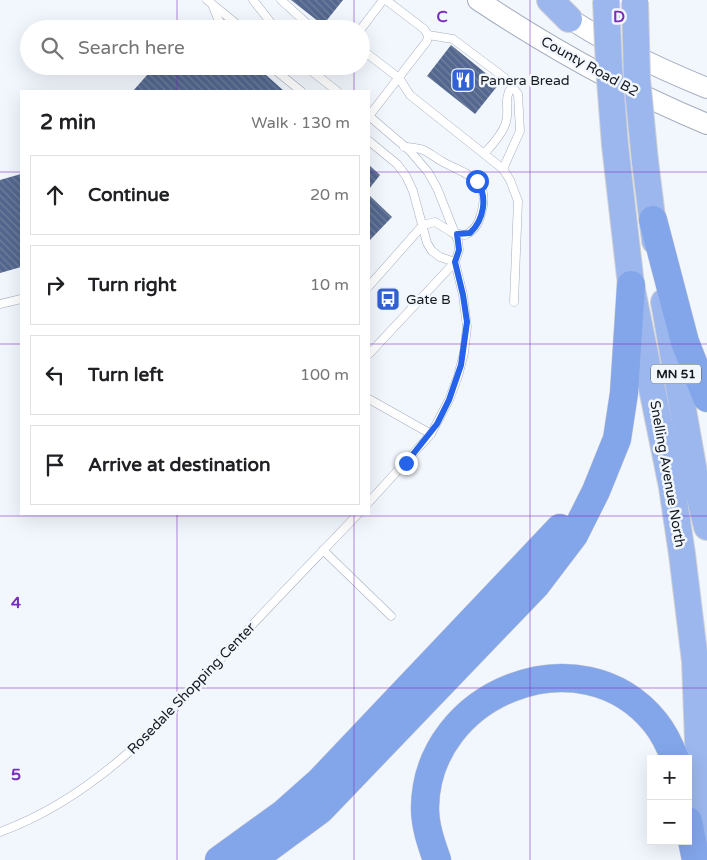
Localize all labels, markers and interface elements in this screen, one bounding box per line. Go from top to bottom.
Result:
text: C [436,7,448,27]
text: D [613,7,625,27]
search box [20,20,370,75]
street label: County Road B2 [538,33,641,100]
icon: search [38,34,66,62]
text: Search here [78,37,185,59]
restaurant icon: Panera Bread [450,67,476,93]
place label: Panera Bread [480,72,570,89]
text: 2 min [40,110,96,135]
text: Walk · 130 m [251,113,350,133]
route start [466,170,489,193]
icon: ahead [41,181,69,209]
text: Continue [88,184,170,206]
text: 20 m [310,185,349,205]
icon: right [41,271,69,299]
text: Turn right [88,274,176,296]
text: 10 m [310,275,349,295]
bus stop icon: Gate B [375,286,401,312]
place label: Gate B [406,291,451,308]
icon: left [41,361,69,389]
text: Turn left [88,364,164,386]
road number: MN 51 [651,364,701,384]
text: 100 m [300,365,349,385]
street label: Snelling Avenue North [646,399,689,549]
icon: arrive [41,451,69,479]
route end [395,452,418,475]
text: Arrive at destination [88,454,271,476]
text: 4 [11,593,21,613]
street label: Rosedale Shopping Center [124,618,259,758]
map controls [647,755,692,845]
button: + [647,755,692,800]
text: 5 [11,765,21,785]
button: − [647,800,692,845]

